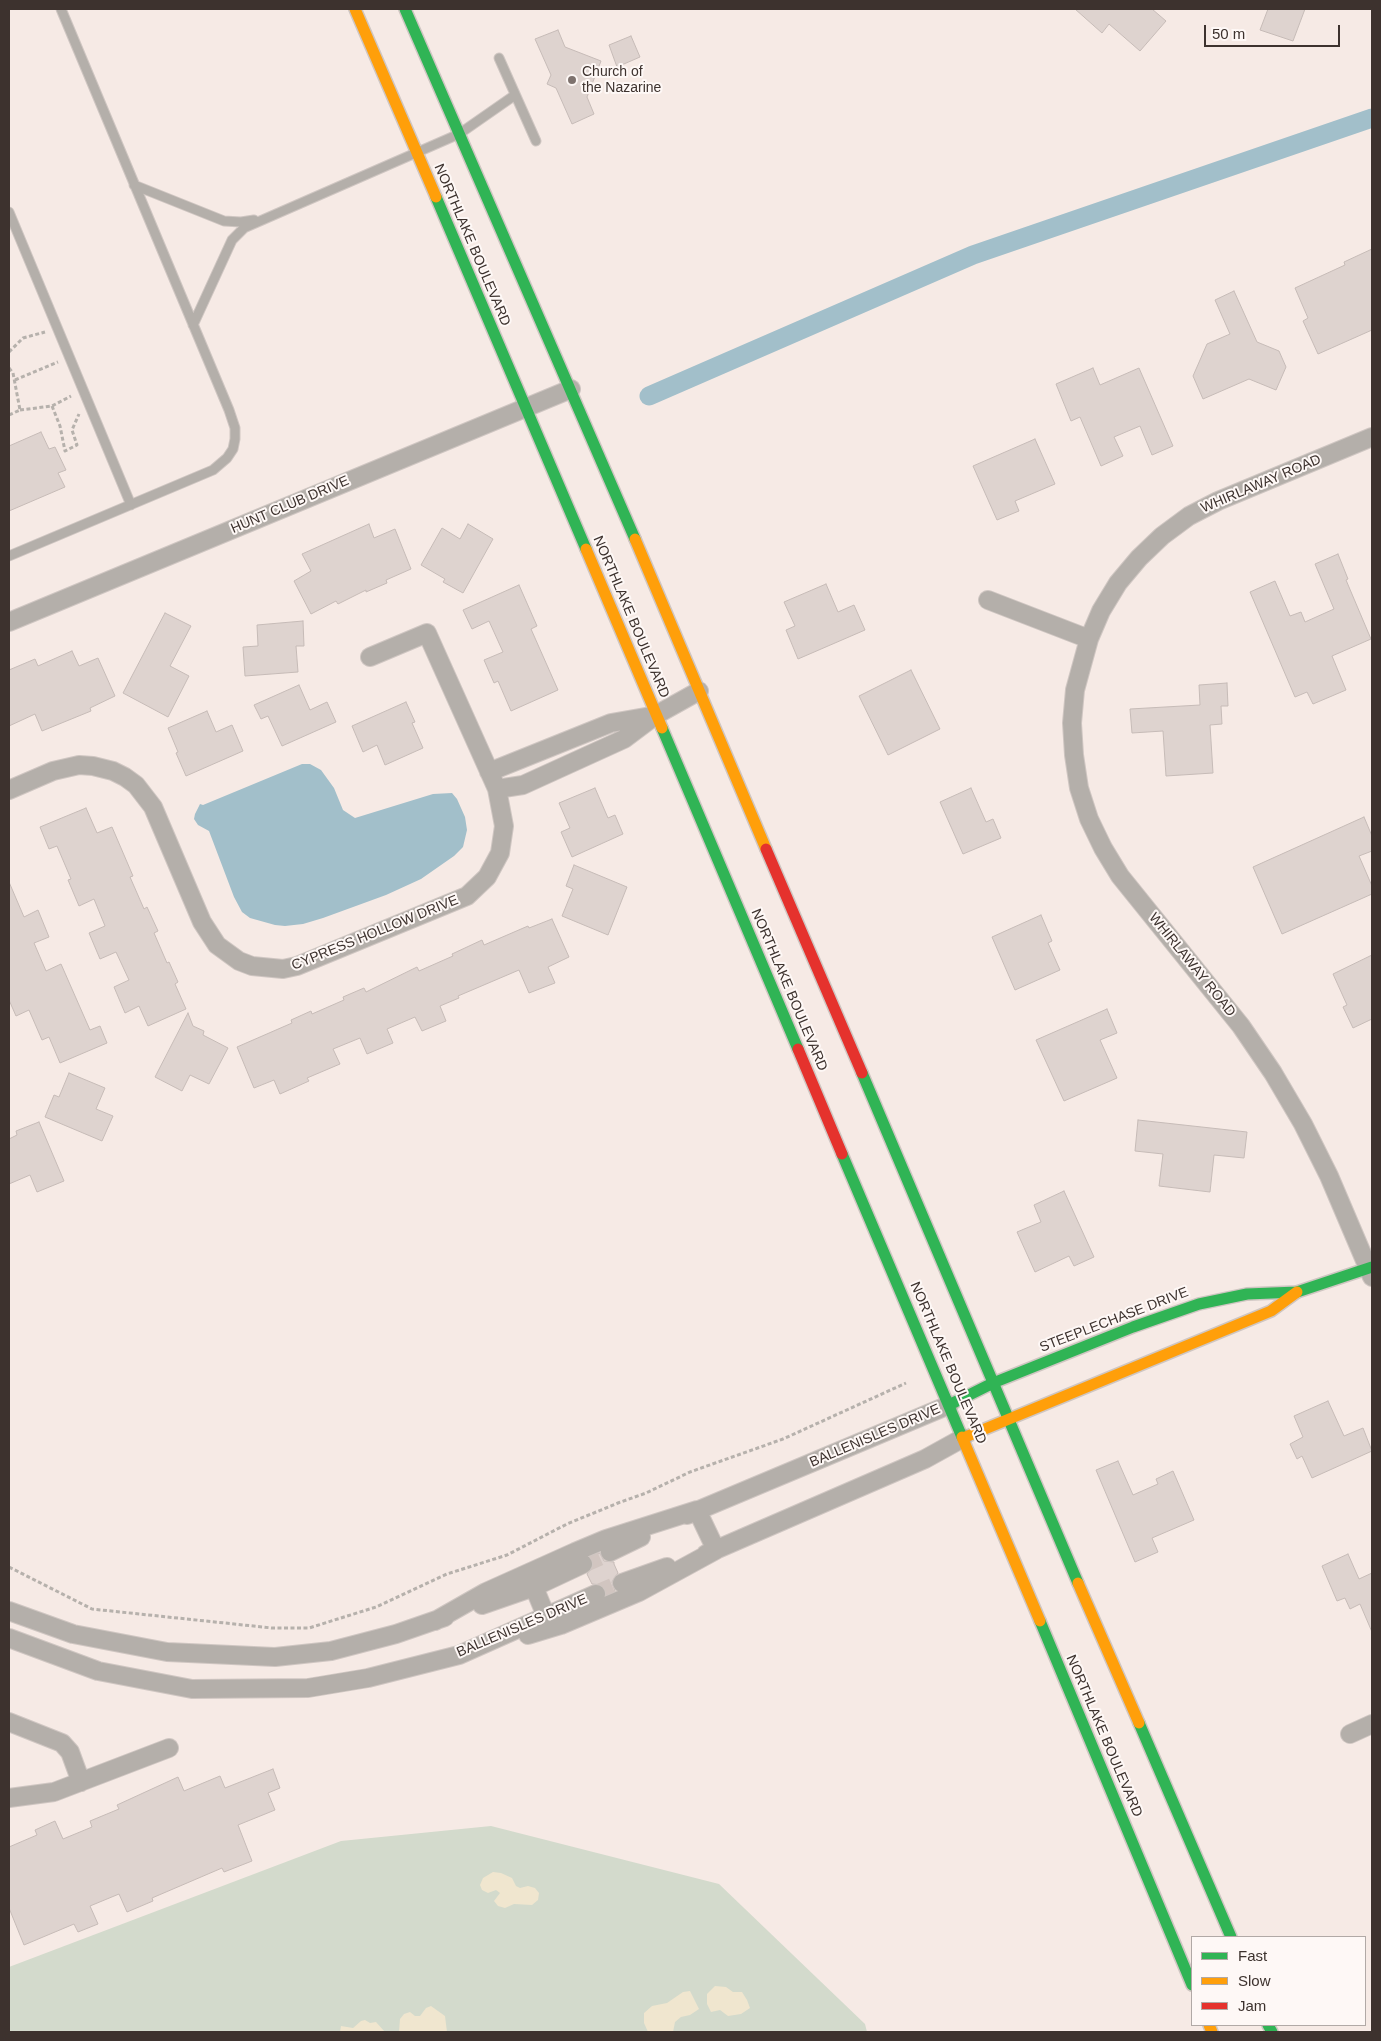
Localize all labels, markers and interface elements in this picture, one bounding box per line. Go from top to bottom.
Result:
scale bar [1206,15,1342,47]
text: 50 m [1212,25,1245,42]
place label: Church of the Nazarine [582,64,661,96]
marker: Church of the Nazarine [566,74,578,86]
street label: NORTHLAKE BOULEVARD [430,161,514,329]
street label: WHIRLAWAY ROAD [1199,451,1323,517]
street label: HUNT CLUB DRIVE [228,472,352,538]
street label: NORTHLAKE BOULEVARD [589,533,673,701]
street label: CYPRESS HOLLOW DRIVE [289,892,461,974]
street label: NORTHLAKE BOULEVARD [747,906,831,1074]
street label: WHIRLAWAY ROAD [1145,910,1239,1020]
street label: NORTHLAKE BOULEVARD [906,1279,990,1447]
street label: STEEPLECHASE DRIVE [1037,1284,1191,1356]
street label: BALLENISLES DRIVE [807,1401,943,1471]
street label: BALLENISLES DRIVE [454,1591,590,1661]
street label: NORTHLAKE BOULEVARD [1062,1652,1146,1820]
legend [1191,1936,1366,2026]
text: Fast [1238,1947,1267,1964]
text: Slow [1238,1972,1271,1989]
text: Jam [1238,1997,1266,2014]

